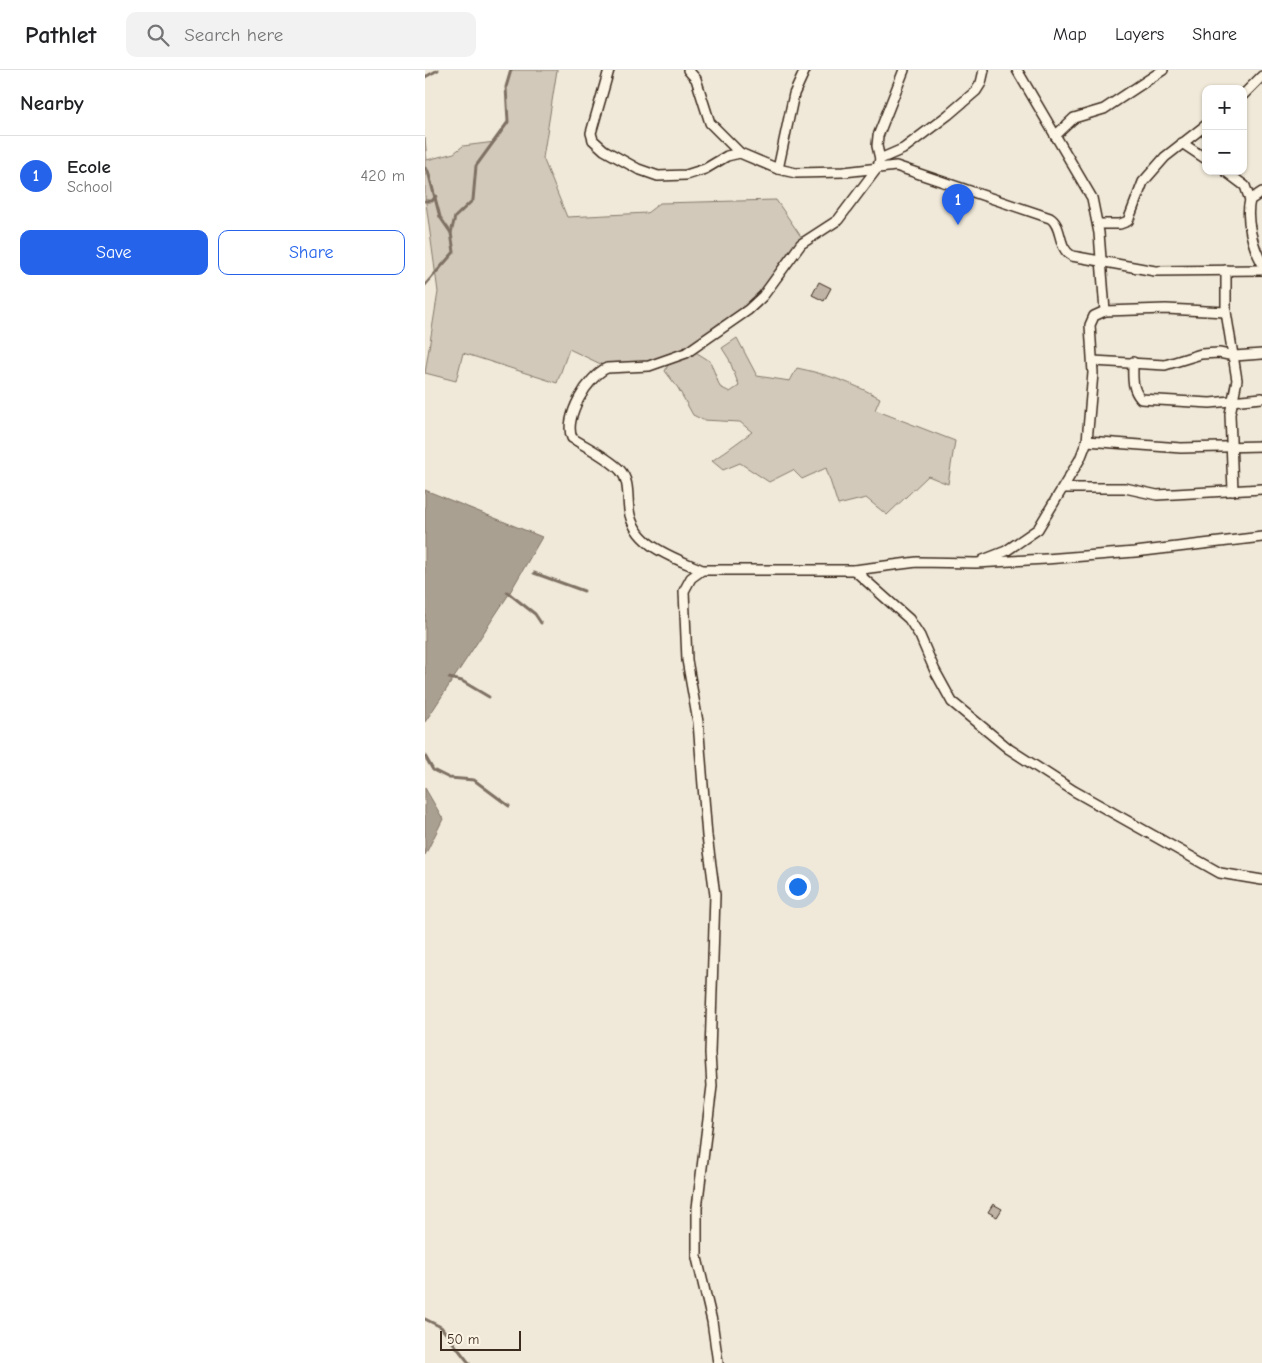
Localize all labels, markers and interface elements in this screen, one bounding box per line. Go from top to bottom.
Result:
search box [126,12,476,57]
text: Pathlet [25,21,96,49]
icon: search [144,21,172,49]
text: Search here [184,24,283,46]
text: Map [1053,24,1087,45]
text: Layers [1115,24,1164,45]
text: Share [1192,24,1237,45]
map controls [1202,85,1247,175]
button: + [1202,85,1247,130]
text: Nearby [20,91,84,115]
button: − [1202,130,1247,175]
text: Ecole [67,156,111,178]
text: 1 [33,167,39,185]
text: 420 m [361,167,405,185]
text: School [67,178,113,196]
pin: 1 [942,184,974,225]
button: Save [20,230,208,275]
button: Share [218,230,405,275]
your location [785,874,811,900]
scale bar [440,1328,521,1351]
text: 50 m [447,1331,479,1348]

